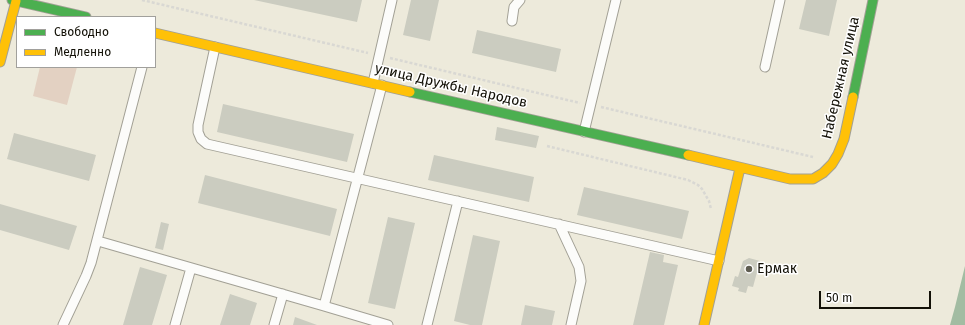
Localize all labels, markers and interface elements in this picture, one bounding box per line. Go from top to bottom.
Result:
street label: Набережная улица [819,15,863,141]
legend [16,16,156,68]
text: Свободно [54,25,109,39]
text: Медленно [54,45,111,59]
street label: улица Дружбы Народов [373,60,529,112]
place label: Ермак [757,261,797,277]
marker: Ермак [744,264,754,274]
scale bar [821,283,933,309]
text: 50 m [826,291,852,305]

